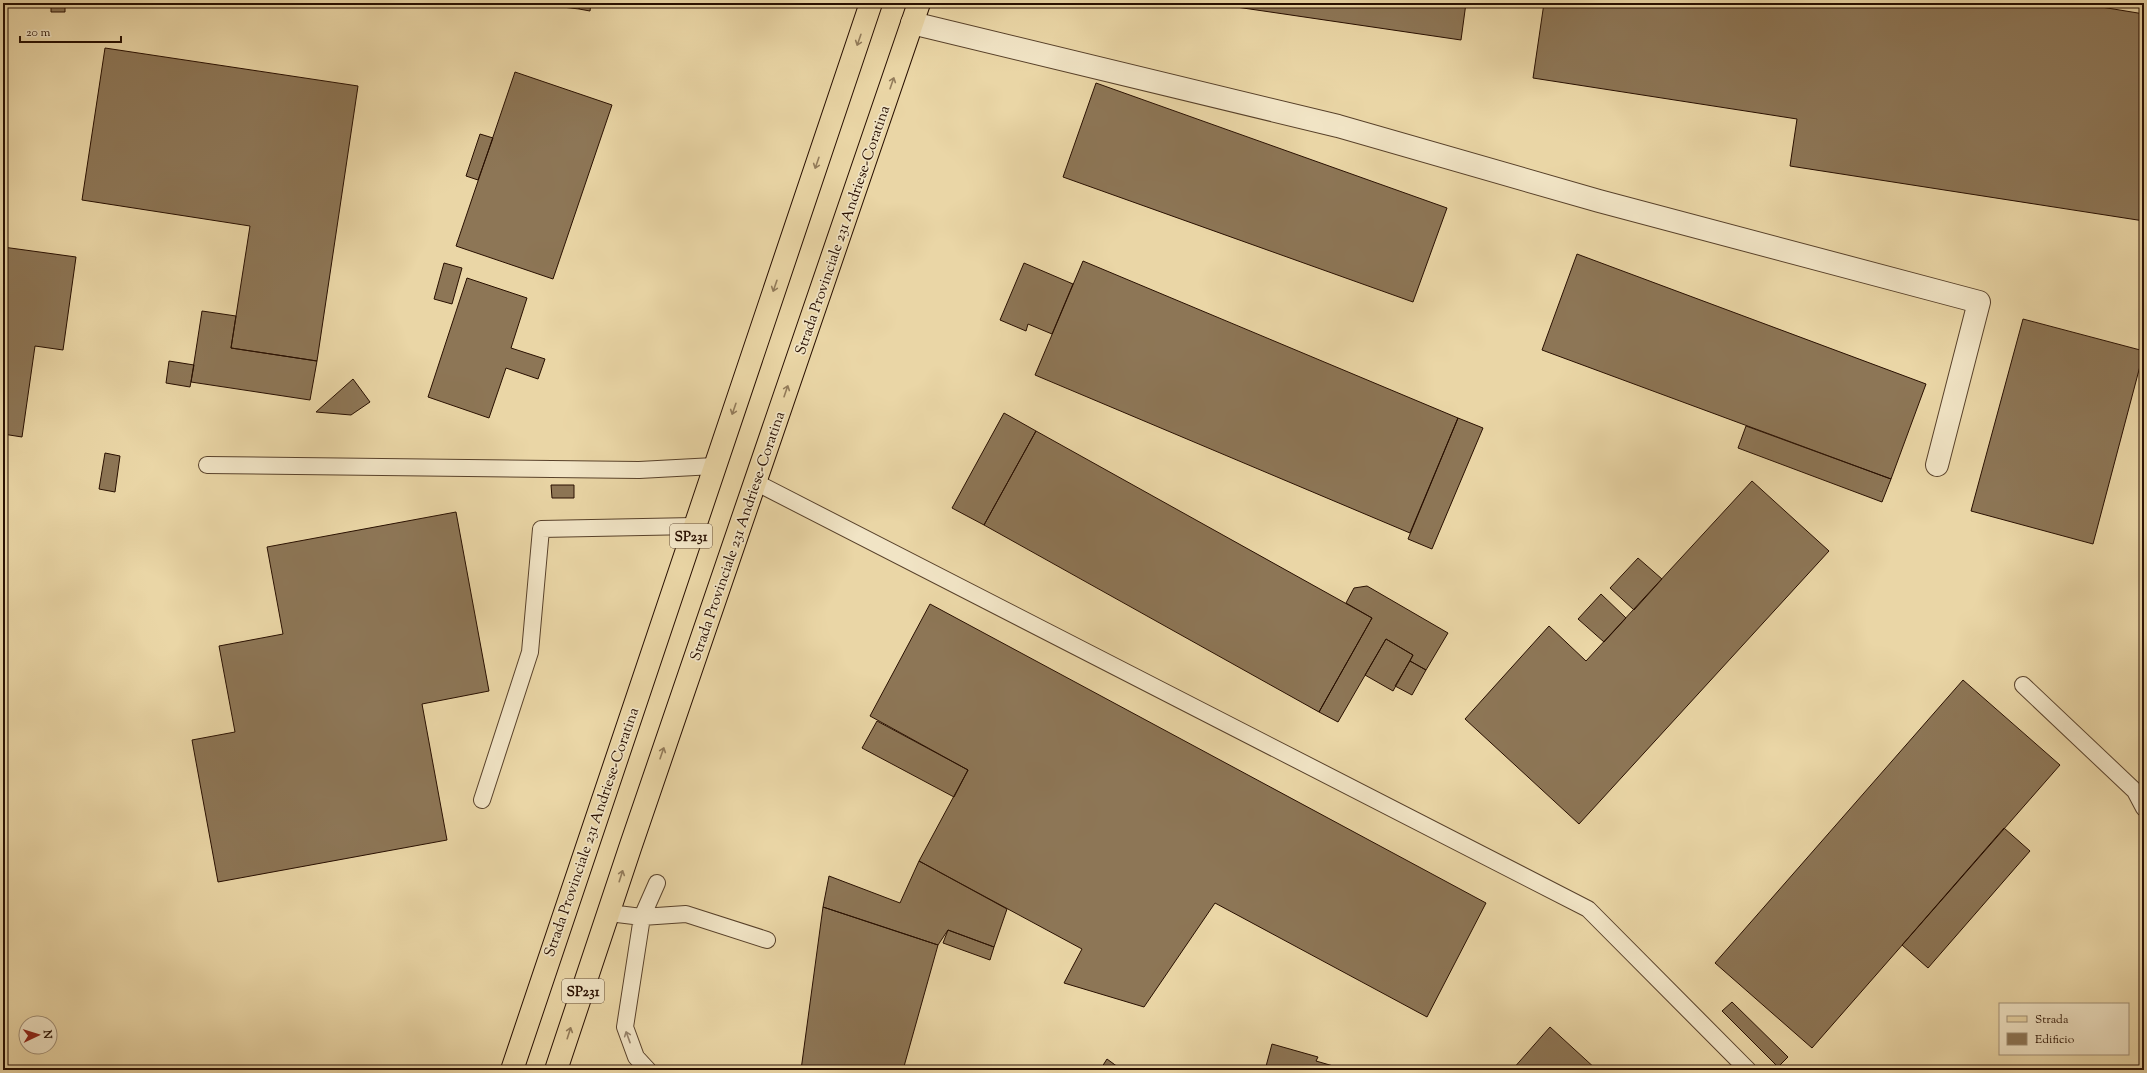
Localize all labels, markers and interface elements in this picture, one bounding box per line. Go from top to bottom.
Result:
scale bar [20,18,121,44]
text: 20 m [26,24,51,42]
one-way arrow [855,33,862,46]
one-way arrow [889,77,896,90]
street label: Strada Provinciale 231 Andriese-Coratina [791,103,896,358]
one-way arrow [813,156,820,169]
one-way arrow [771,280,779,292]
one-way arrow [783,386,791,398]
one-way arrow [729,403,737,415]
street label: Strada Provinciale 231 Andriese-Coratina [686,409,791,664]
road number: SP231 [670,524,712,548]
street label: Strada Provinciale 231 Andriese-Coratina [540,705,645,960]
one-way arrow [659,747,667,759]
one-way arrow [618,870,625,883]
road number: SP231 [562,979,604,1003]
legend [1999,1003,2129,1055]
text: Strada [2035,1011,2069,1029]
north arrow [18,1015,58,1055]
one-way arrow [566,1027,573,1040]
text: N [39,1028,55,1040]
one-way arrow [624,1031,632,1043]
text: Edificio [2035,1031,2075,1049]

